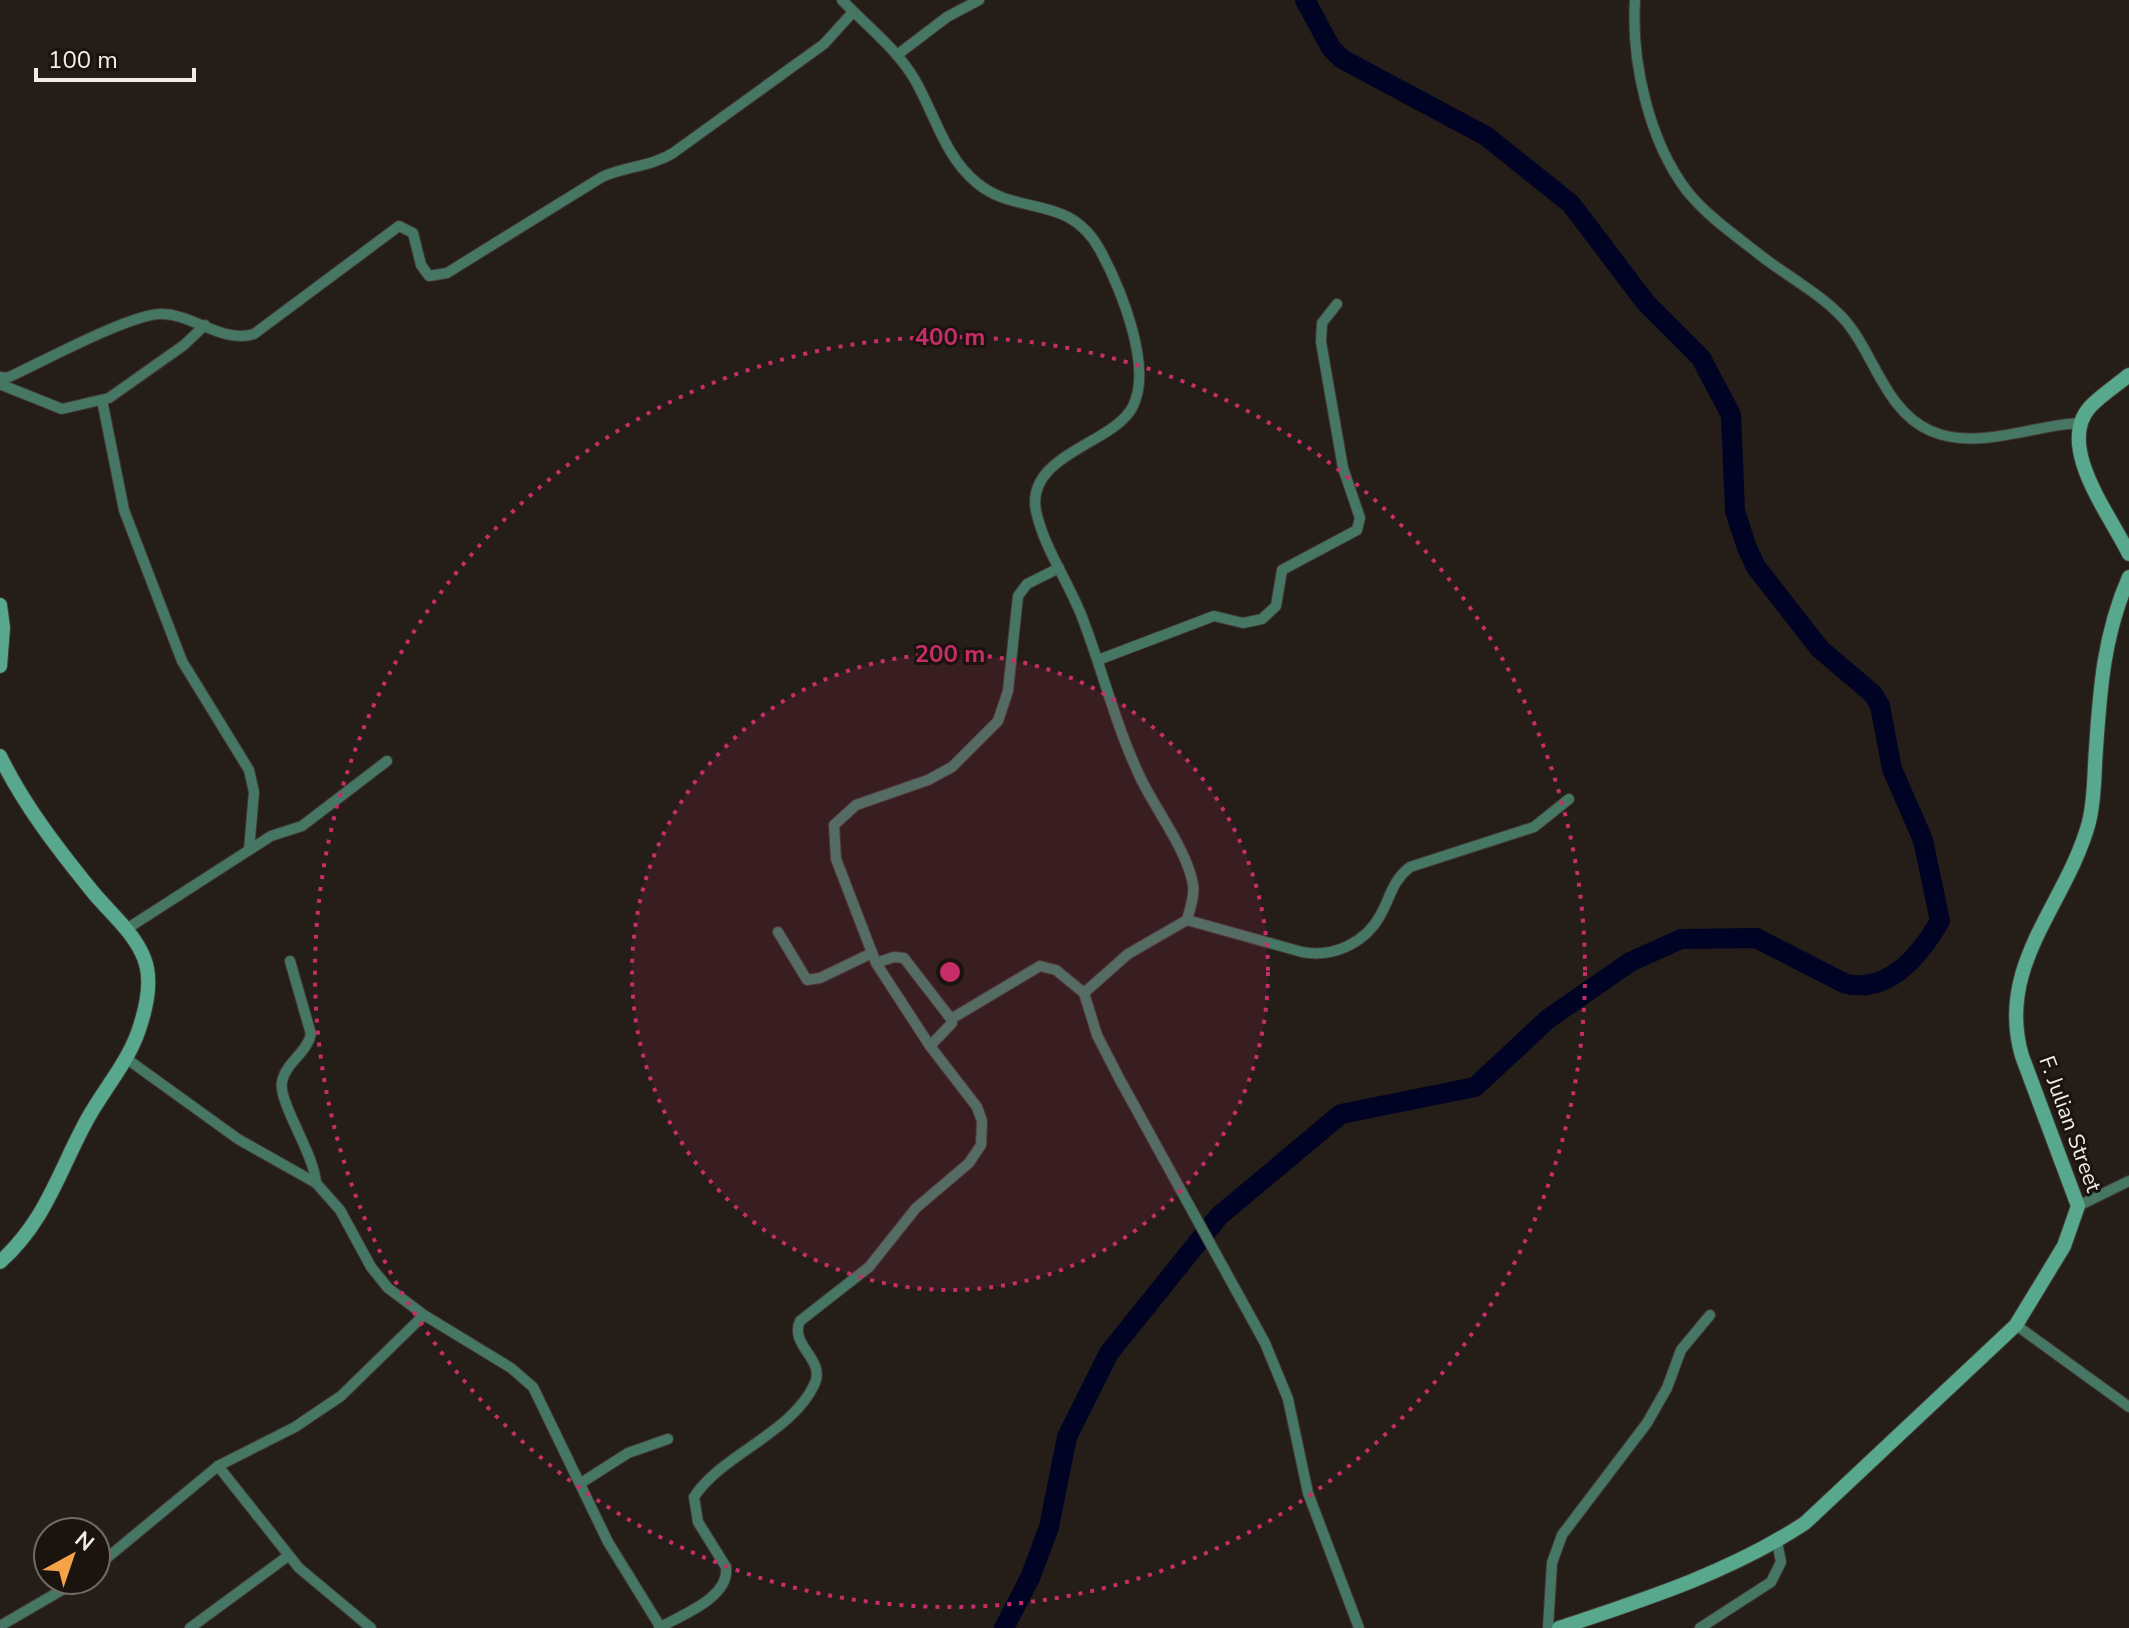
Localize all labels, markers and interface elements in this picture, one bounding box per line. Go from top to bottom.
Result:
scale bar [36,32,194,82]
text: 100 m [48,44,118,76]
text: 400 m [915,321,985,353]
text: 200 m [915,638,985,670]
centre of rings [936,958,964,986]
street label: F. Julian Street [2031,1052,2109,1197]
north arrow [32,1516,112,1596]
text: N [68,1525,100,1558]

